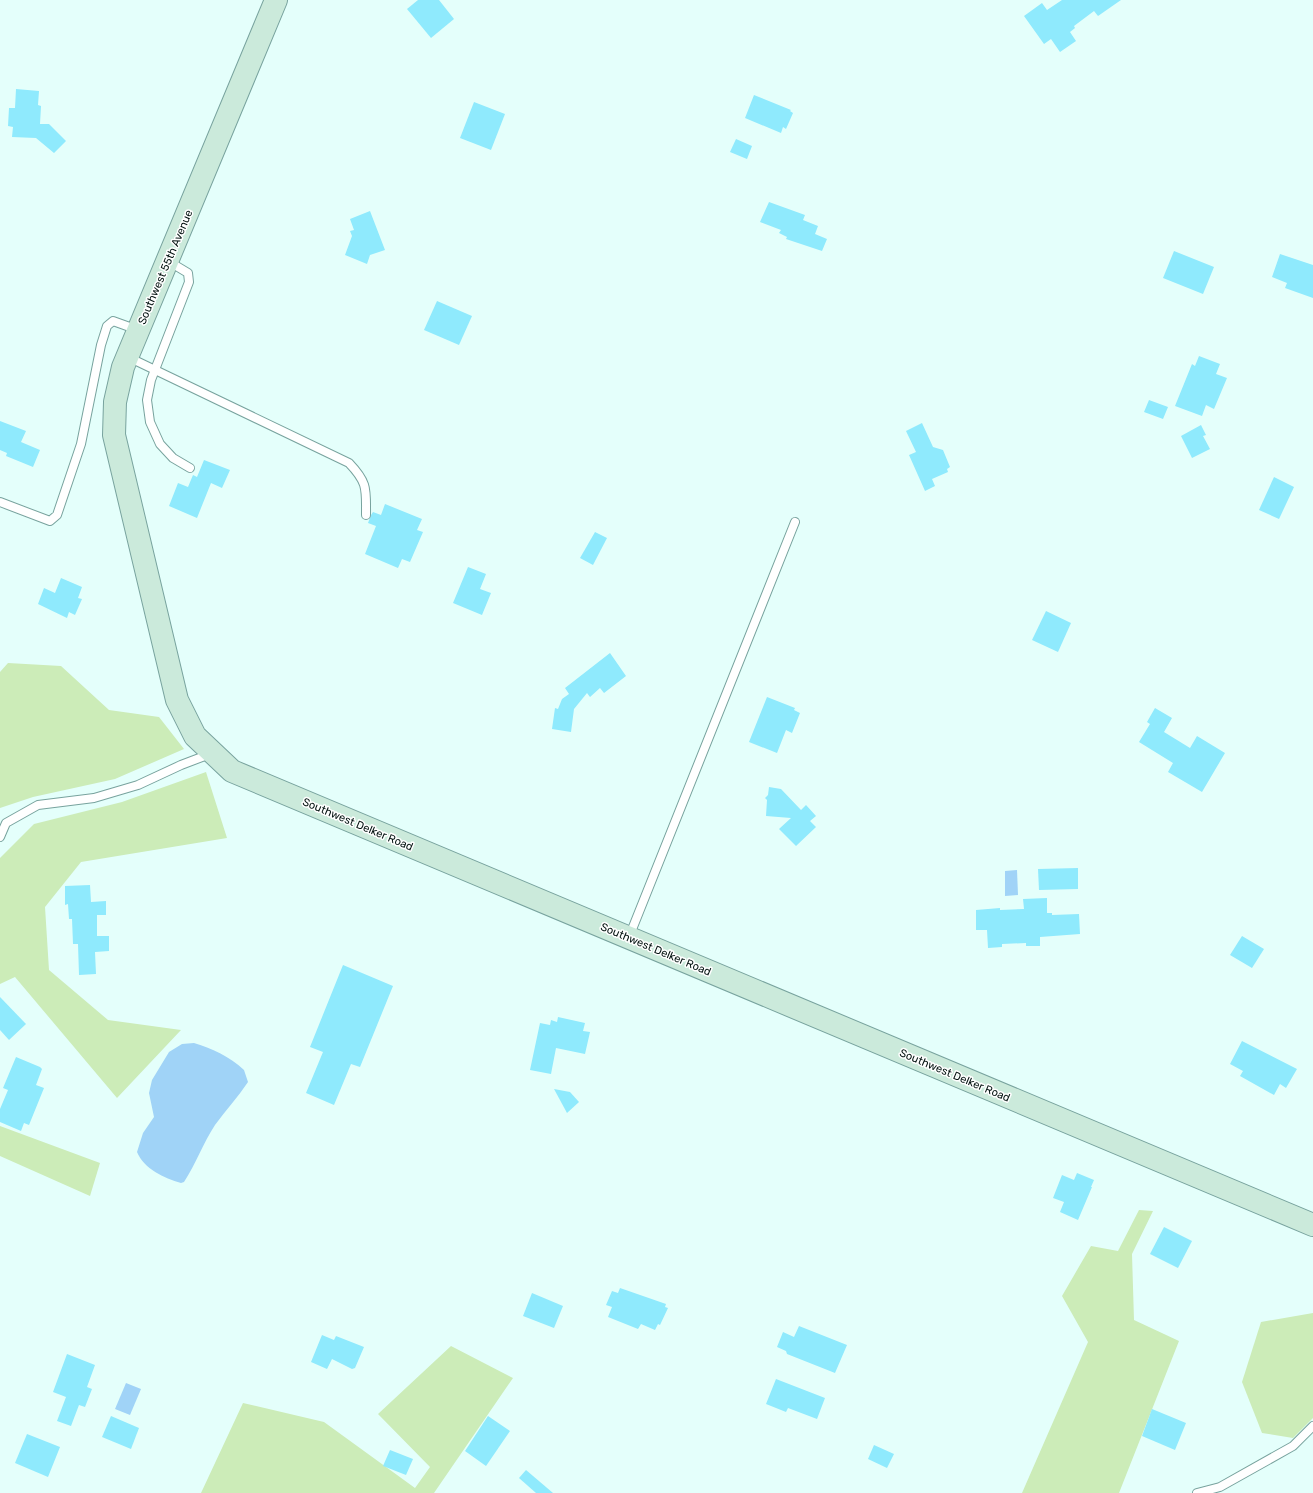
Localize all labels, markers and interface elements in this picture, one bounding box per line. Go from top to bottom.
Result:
street label: Southwest 55th Avenue [135,208,196,326]
street label: Southwest Delker Road [301,795,415,854]
street label: Southwest Delker Road [599,920,713,979]
street label: Southwest Delker Road [898,1046,1012,1105]

